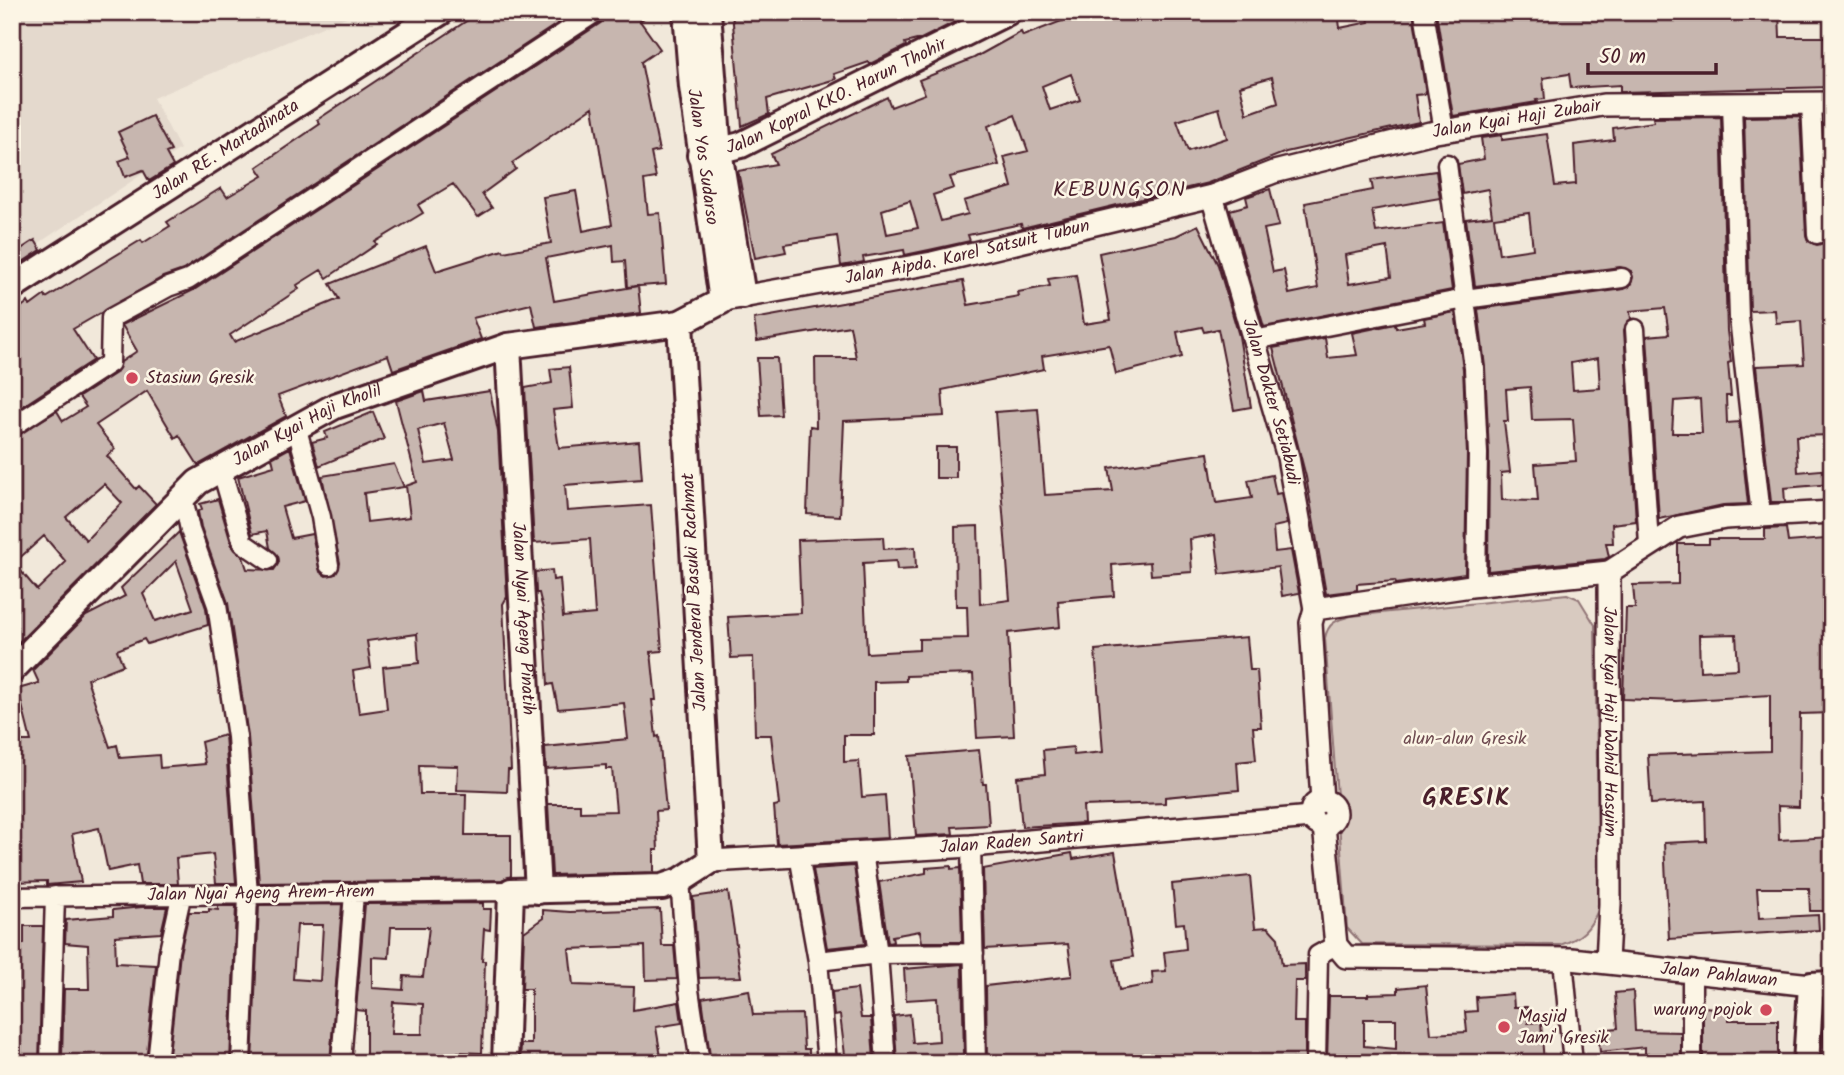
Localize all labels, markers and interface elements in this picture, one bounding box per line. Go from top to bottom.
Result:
street label: Jalan Kopral KKO. Harun Thohir [723,30,953,163]
scale bar [1588,32,1716,76]
text: 50 m [1599,41,1646,74]
street label: Jalan Yos Sudarso [678,87,726,227]
street label: Jalan Kyai Haji Zubair [1430,91,1604,147]
street label: Jalan RE. Martadinata [146,92,305,208]
district label: KEBUNGSON [1053,174,1187,207]
street label: Jalan Aipda. Karel Satsuit Tubun [843,211,1093,293]
street label: Jalan Dokter Setiabudi [1234,315,1307,488]
place label: Stasiun Gresik [146,364,254,393]
marker: Stasiun Gresik [124,370,140,386]
street label: Jalan Kyai Haji Kholil [227,376,386,474]
street label: Jalan Jenderal Basuki Rachmat [674,471,716,712]
street label: Jalan Nyai Ageng Pinatih [503,521,543,716]
street label: Jalan Kyai Haji Wahid Hasyim [1595,607,1624,837]
park label: alun-alun Gresik [1403,725,1527,754]
district label: GRESIK [1422,779,1512,818]
street label: Jalan Raden Santri [939,822,1085,862]
street label: Jalan Nyai Ageng Arem-Arem [147,878,375,910]
street label: Jalan Pahlawan [1659,954,1779,996]
place label: warung pojok [1654,996,1753,1025]
marker: warung pojok [1758,1002,1774,1018]
place label: Masjid Jami' Gresik [1518,1003,1609,1053]
marker: Masjid Jami' Gresik [1496,1019,1512,1035]

